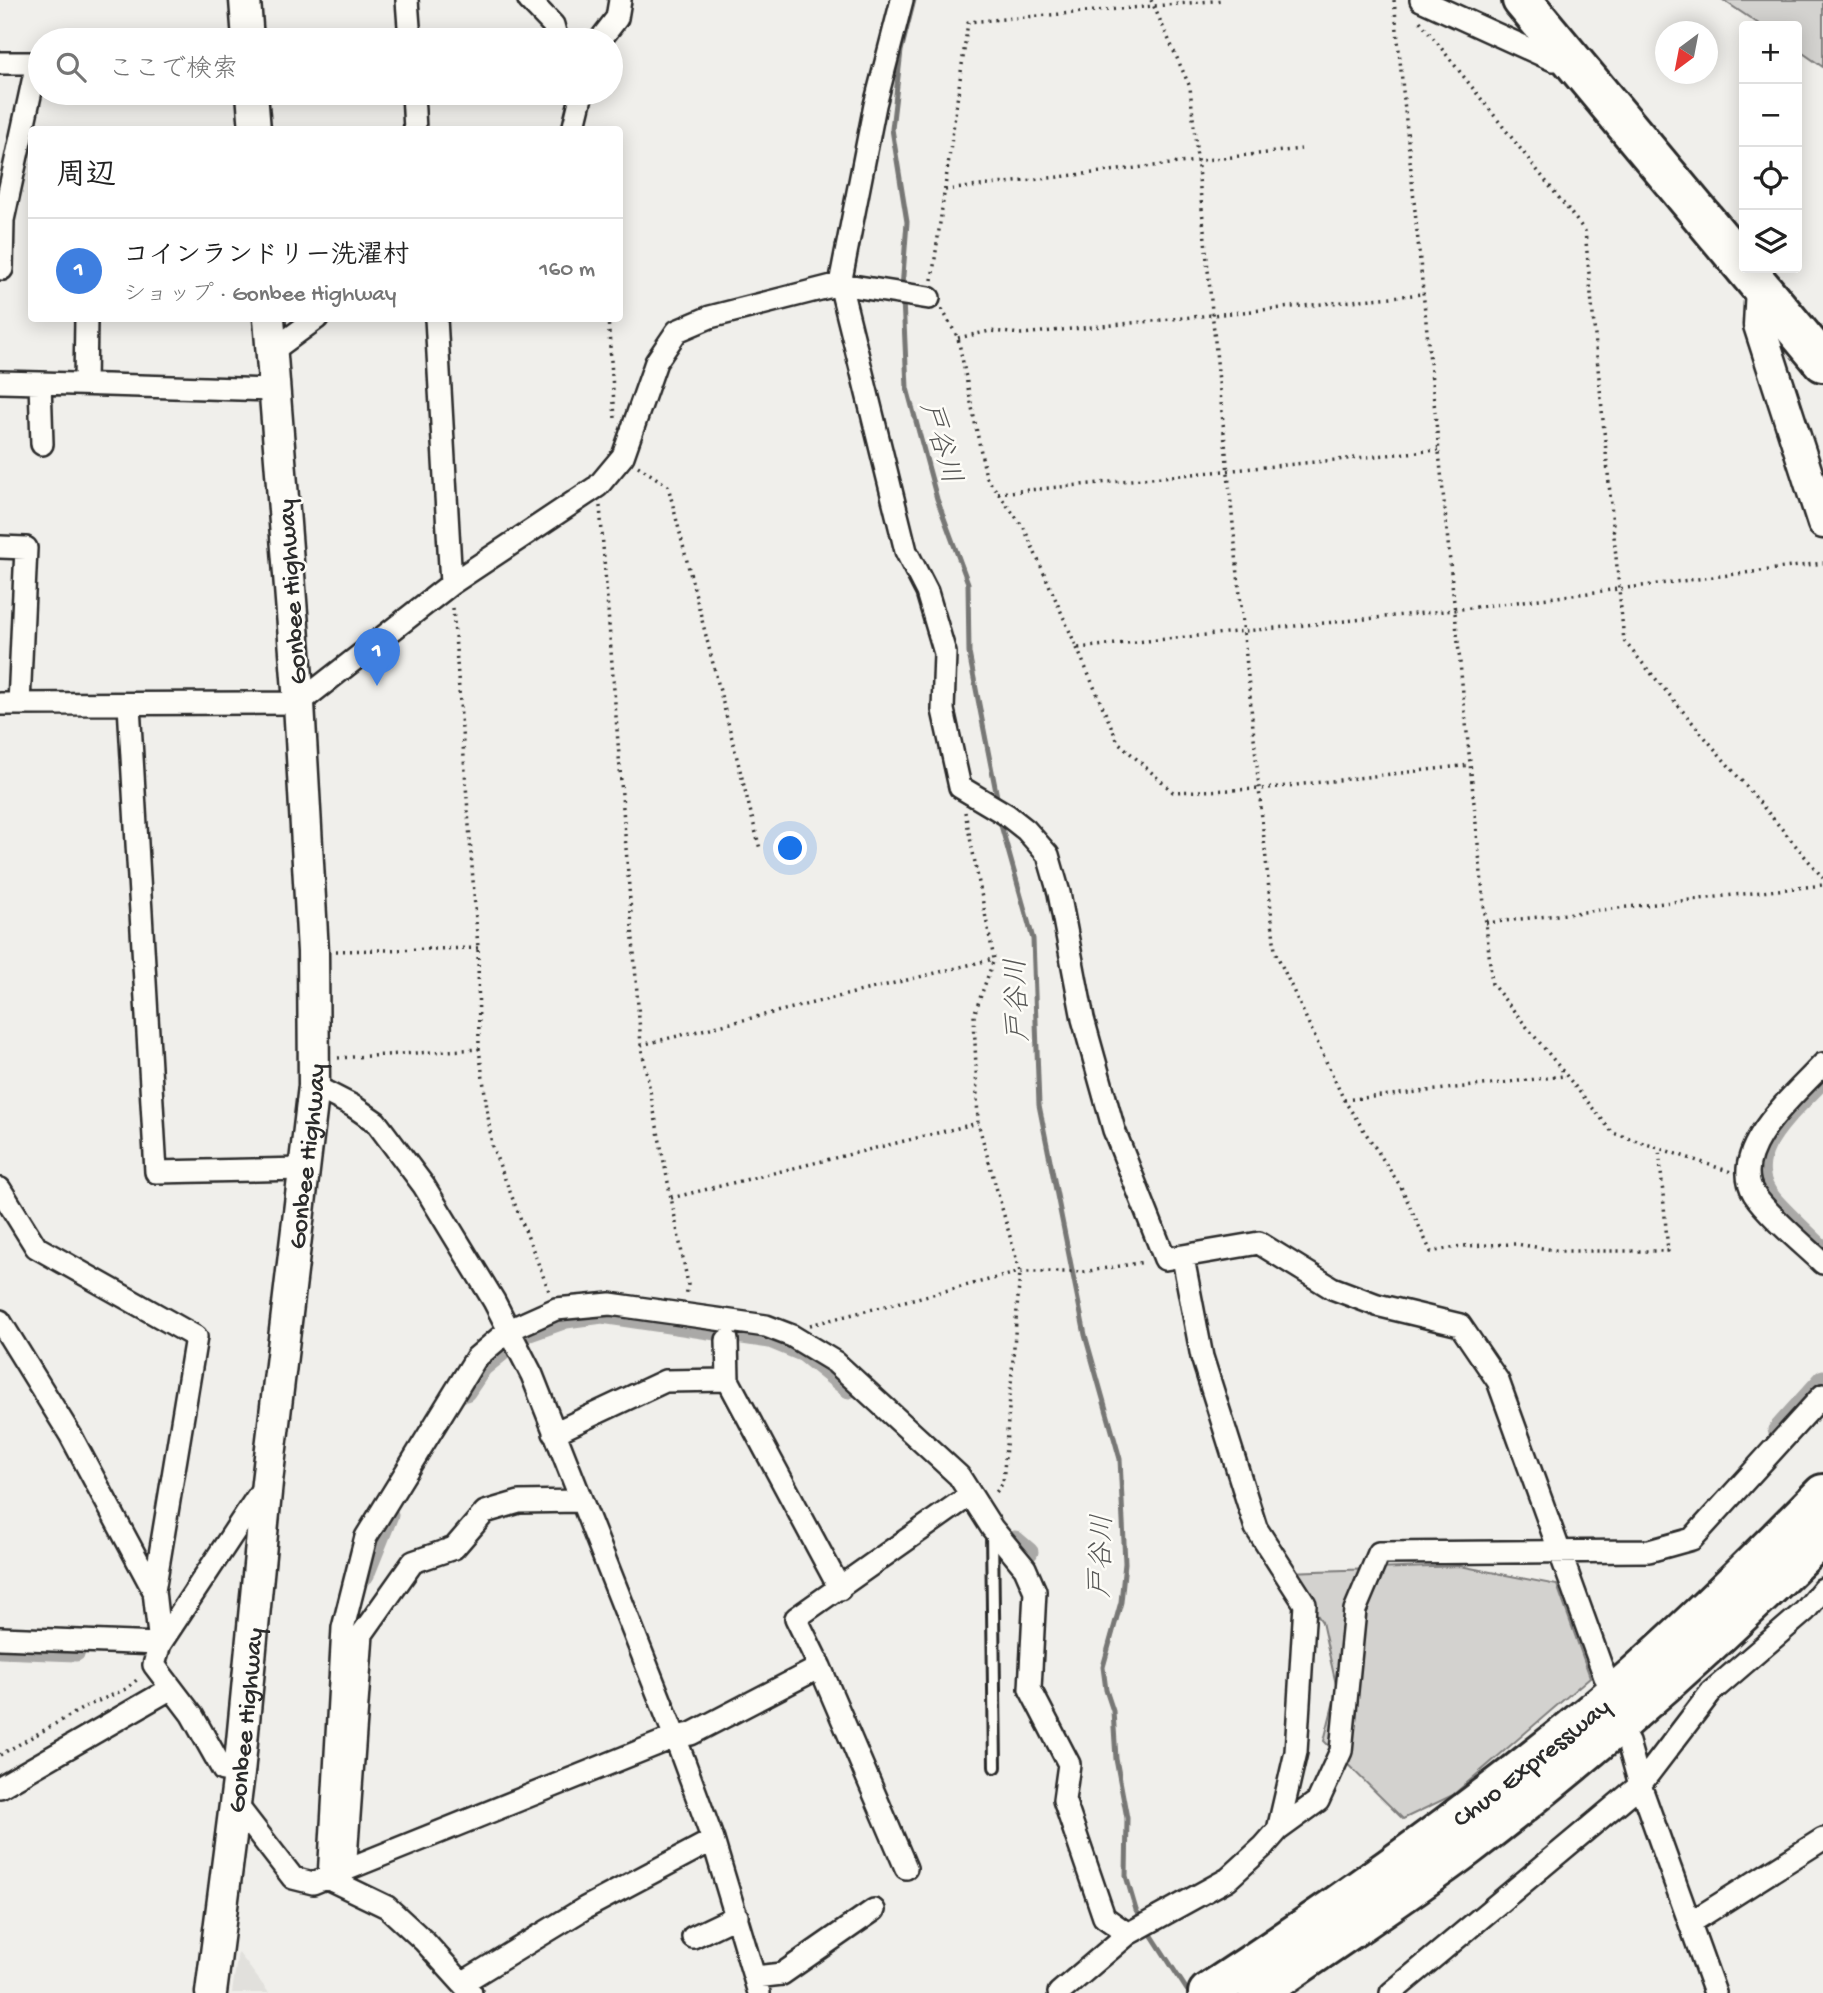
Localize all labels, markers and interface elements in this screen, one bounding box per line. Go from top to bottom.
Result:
north arrow [1655,21,1718,84]
map controls [1739,21,1802,273]
button: + [1739,21,1802,84]
search box [28,28,623,105]
icon: search [52,48,90,86]
text: ここで検索 [108,56,238,87]
button: − [1739,84,1802,147]
button: locate [1739,147,1802,210]
text: 周辺 [56,160,116,195]
button: layers [1739,210,1802,273]
text: コインランドリー洗濯村 [123,242,409,273]
text: 1 [74,257,84,284]
text: 160 m [539,257,595,284]
text: ショップ · Gonbee Highway [123,282,396,309]
water label: 戸谷川 [911,398,966,488]
street label: Gonbee Highway [273,498,316,685]
pin: 1 [354,628,400,686]
your location [773,831,807,865]
water label: 戸谷川 [1002,957,1037,1042]
street label: Gonbee Highway [284,1064,334,1251]
water label: 戸谷川 [1086,1514,1121,1599]
street label: Gonbee Highway [223,1626,273,1815]
street label: Chuo Expressway [1448,1693,1618,1836]

